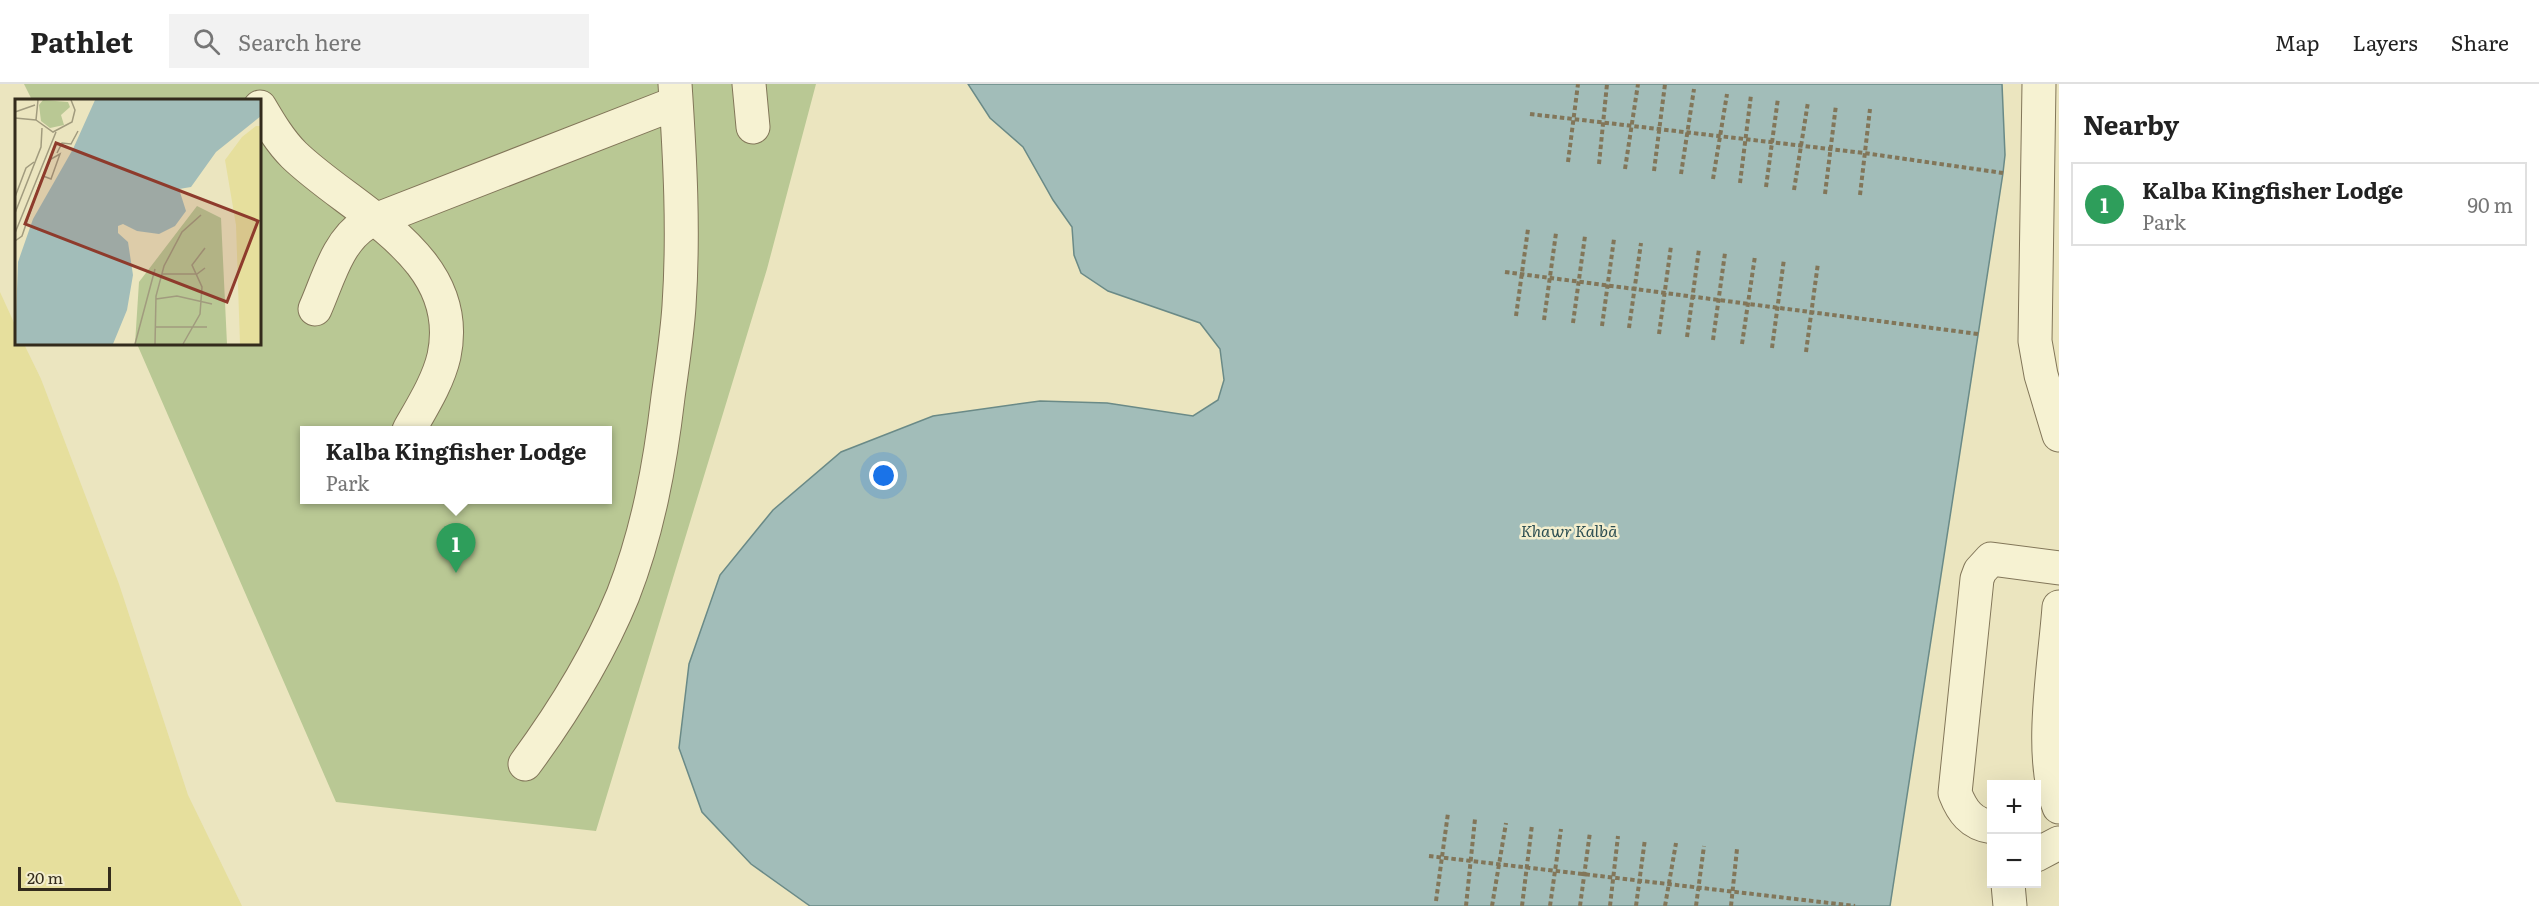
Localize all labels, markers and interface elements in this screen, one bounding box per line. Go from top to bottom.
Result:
search box [169,14,589,68]
text: Pathlet [30,20,133,62]
icon: search [190,25,223,58]
text: Search here [238,25,361,58]
text: Map [2275,26,2320,57]
text: Layers [2353,26,2418,57]
text: Share [2451,26,2509,57]
inset map [15,99,261,345]
text: Nearby [2083,104,2179,143]
text: Kalba Kingfisher Lodge [2142,173,2403,206]
text: 1 [2100,189,2109,219]
text: 90 m [2468,189,2513,219]
text: Park [2142,206,2186,236]
popup [300,426,612,504]
text: Kalba Kingfisher Lodge [325,434,587,467]
your location [869,461,898,490]
text: Park [325,467,369,497]
water label: Khawr Kalbā [1521,518,1618,542]
pin: 1 [436,524,476,573]
map controls [1987,780,2041,888]
button: + [1987,780,2041,834]
button: − [1987,834,2041,888]
scale bar [18,864,111,892]
text: 20 m [27,865,63,889]

